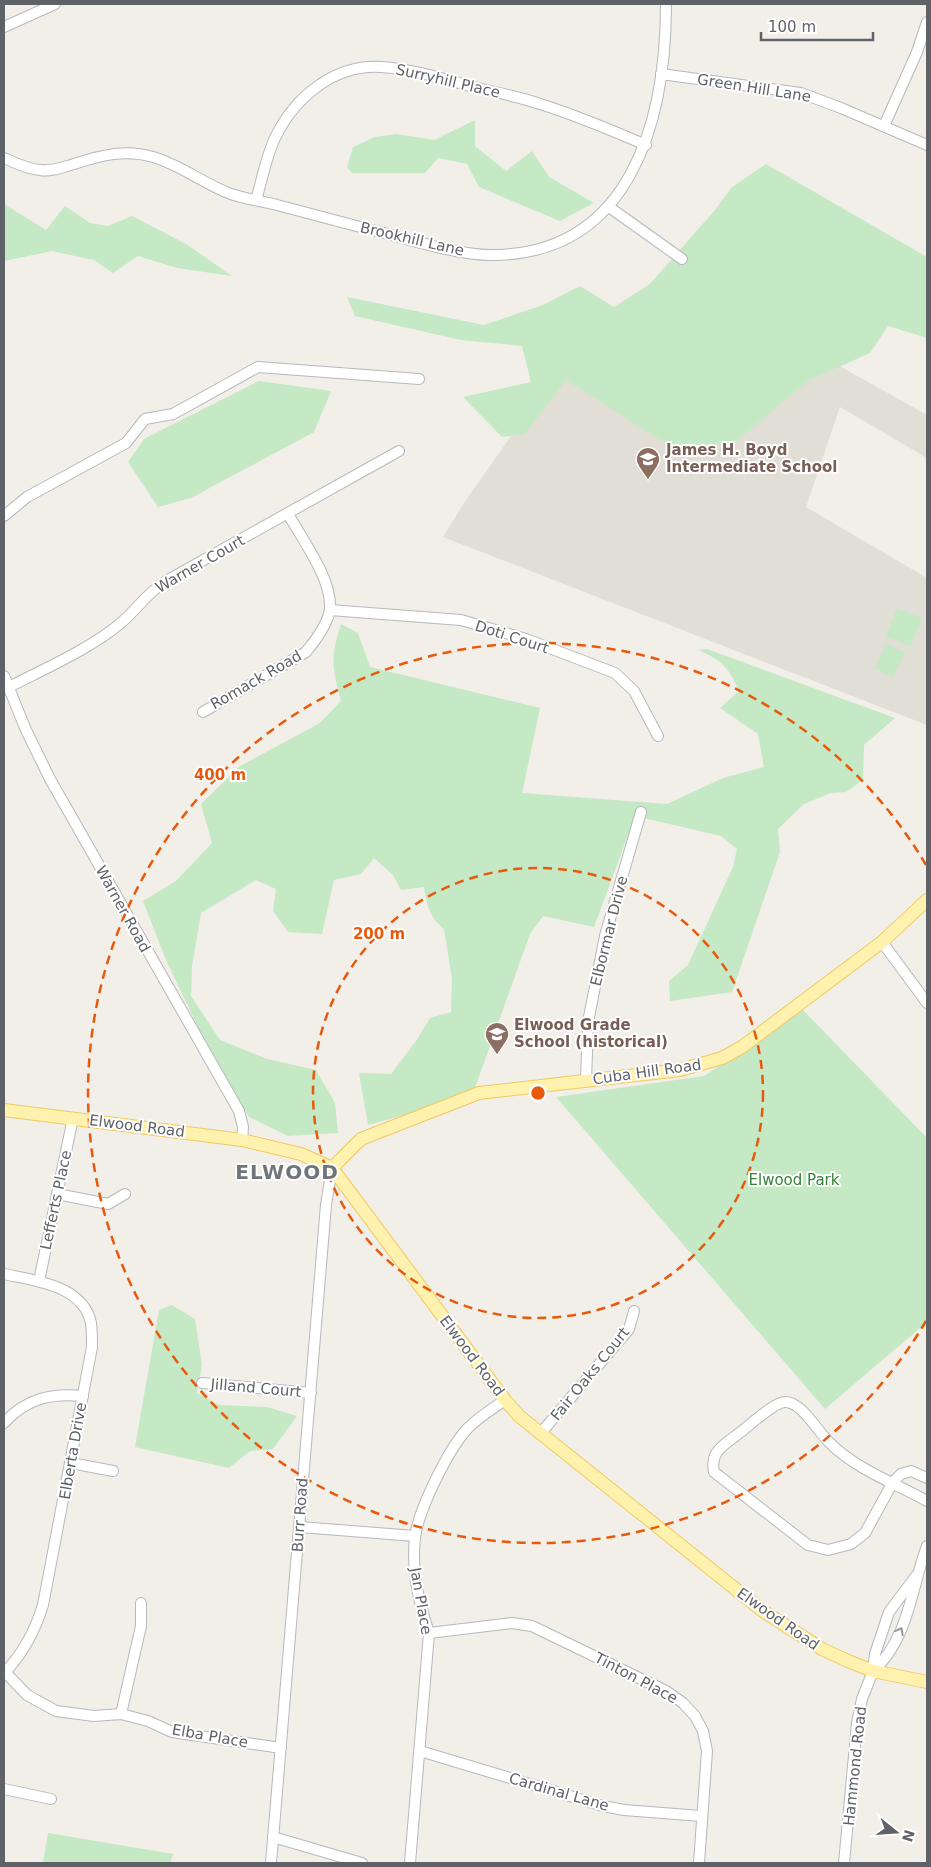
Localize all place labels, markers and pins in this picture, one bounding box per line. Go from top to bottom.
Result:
place label: James H. Boyd Intermediate School [665,441,838,476]
school or university icon: James H. Boyd Intermediate School [635,446,661,480]
place label: Elwood Grade School (historical) [514,1016,668,1051]
school or university icon: Elwood Grade School (historical) [484,1021,510,1055]
centre of rings [529,1084,547,1102]

